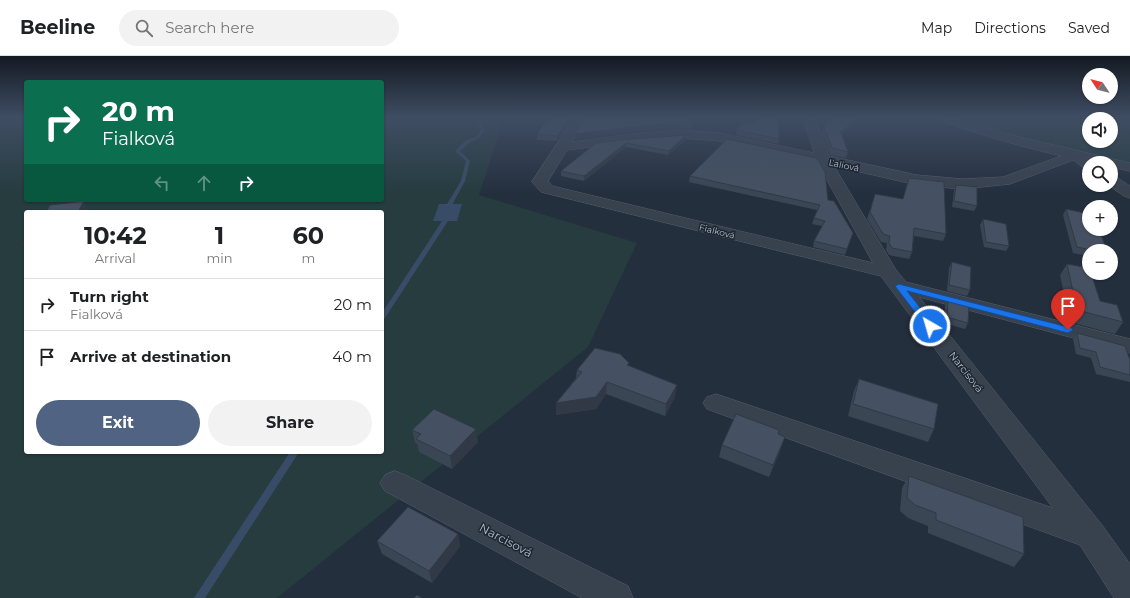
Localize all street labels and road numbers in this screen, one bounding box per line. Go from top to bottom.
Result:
street label: Ľaliová [828,156,860,174]
street label: Fialková [698,221,736,241]
street label: Narcisová [946,349,986,395]
street label: Narcisová [477,520,535,560]

